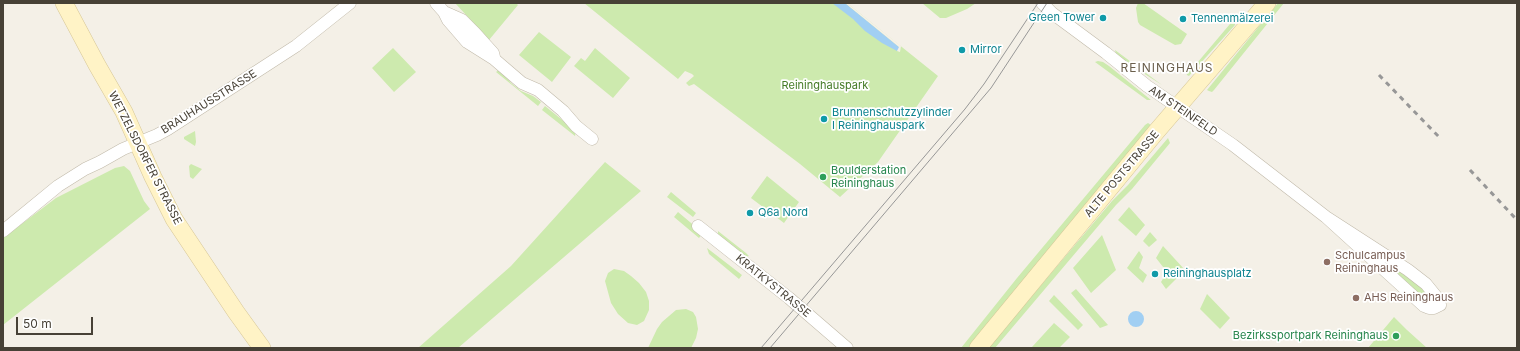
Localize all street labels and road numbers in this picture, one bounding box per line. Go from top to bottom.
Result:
street label: BRAUHAUSSTRASSE [159,67,259,137]
street label: AM STEINFELD [1146,83,1220,139]
street label: WETZELSDORFER STRASSE [106,89,184,227]
street label: ALTE POSTSTRASSE [1082,128,1162,220]
street label: KRATKYSTRASSE [733,252,813,320]

